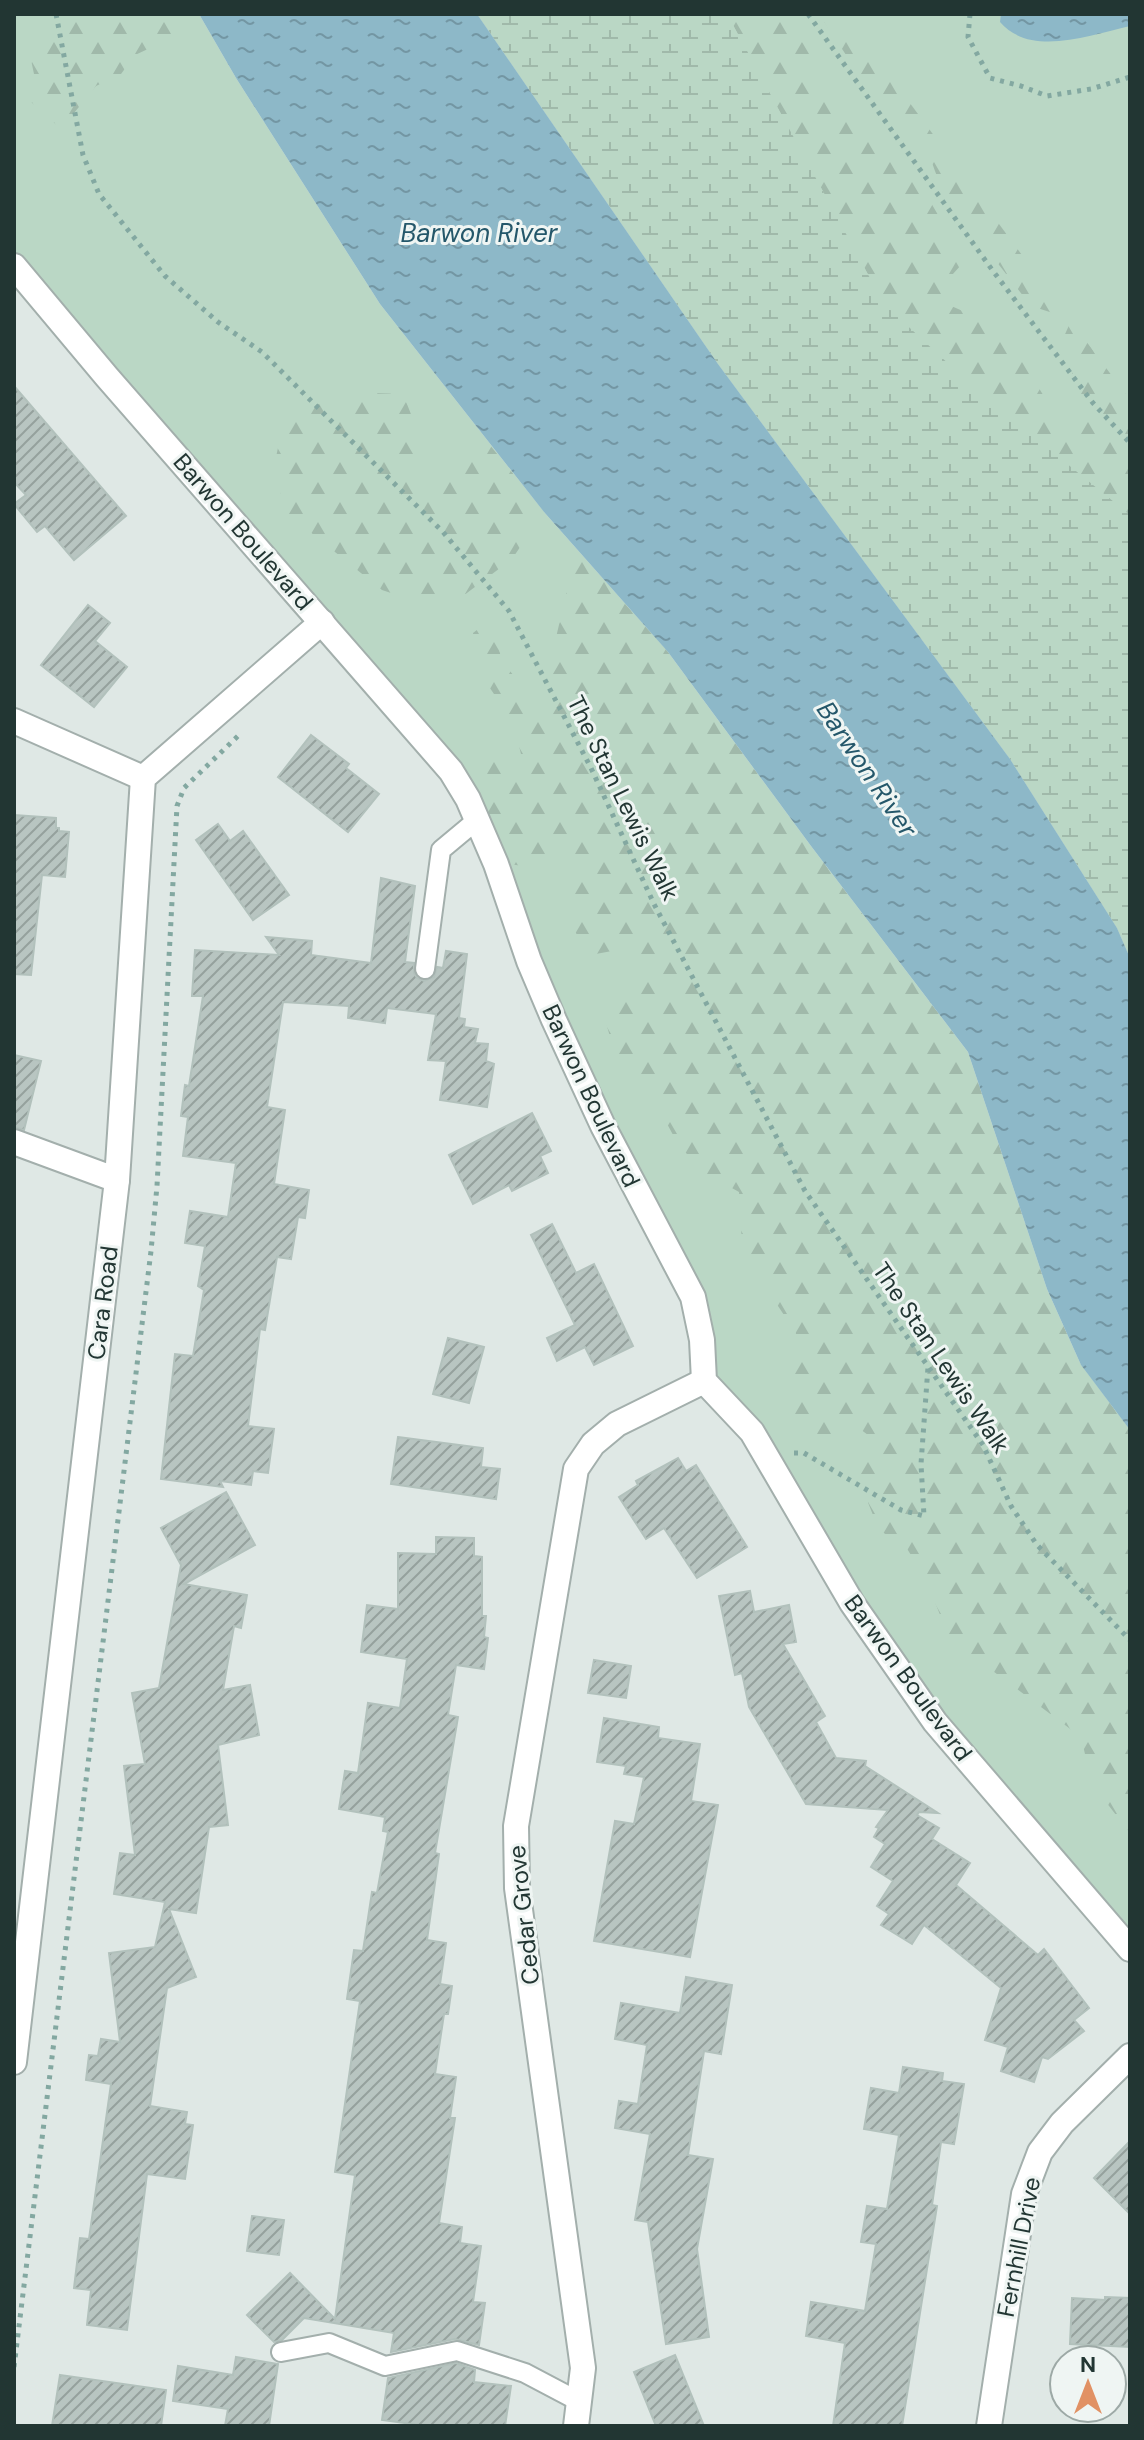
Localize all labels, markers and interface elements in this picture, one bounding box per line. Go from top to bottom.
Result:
water label: Barwon River [401,216,559,250]
street label: Barwon Boulevard [167,447,320,617]
street label: The Stan Lewis Walk [560,690,687,905]
water label: Barwon River [809,694,926,845]
street label: Barwon Boulevard [536,999,647,1192]
street label: Cara Road [80,1244,125,1362]
street label: The Stan Lewis Walk [866,1256,1017,1459]
street label: Barwon Boulevard [838,1588,979,1767]
street label: Cedar Grove [501,1844,546,1986]
street label: Fernhill Drive [990,2174,1047,2320]
north arrow [1048,2344,1128,2424]
text: N [1080,2350,1096,2379]

